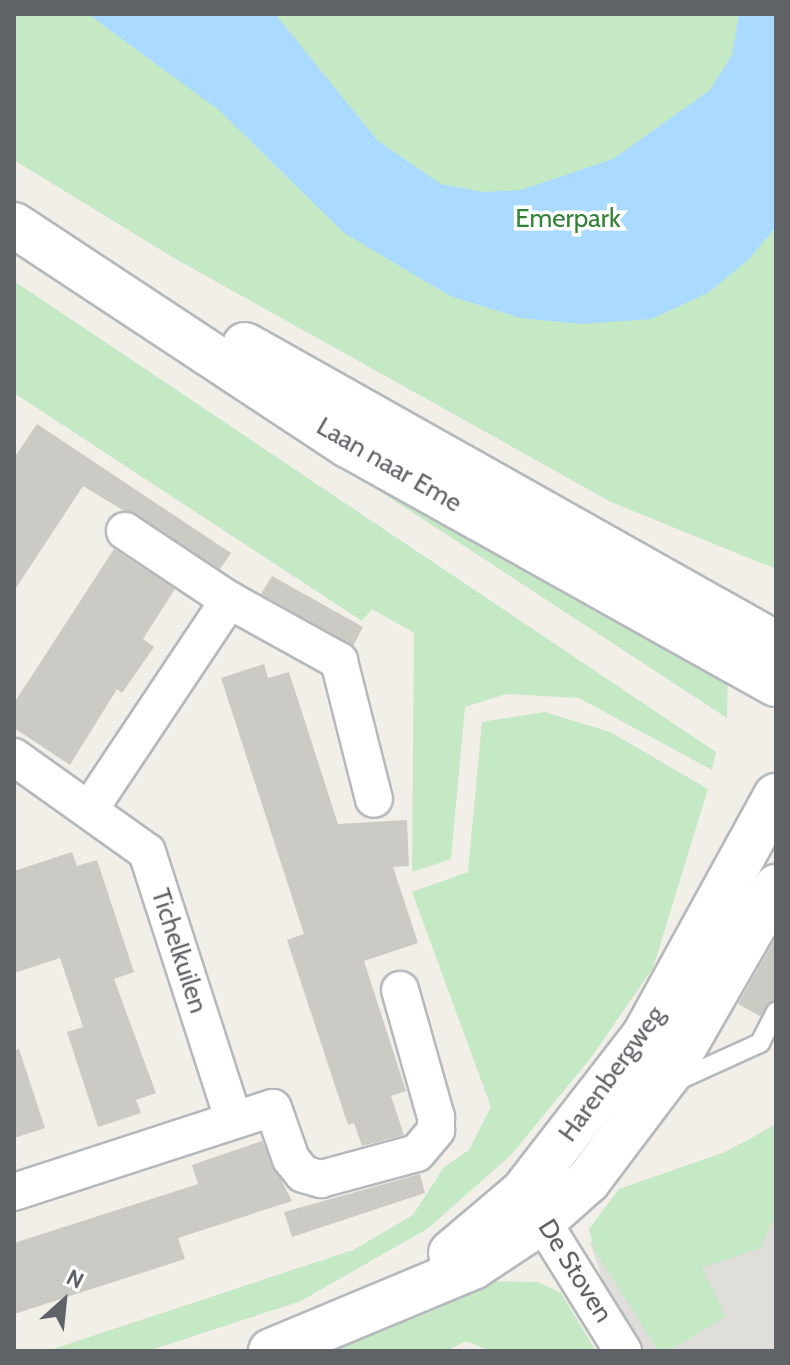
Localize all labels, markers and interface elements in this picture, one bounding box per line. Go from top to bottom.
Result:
park label: Emerpark [515,203,621,235]
street label: Laan naar Eme [311,411,467,519]
street label: Tichelkuilen [144,885,214,1017]
street label: Harenbergweg [552,1000,672,1148]
street label: De Stoven [531,1214,619,1328]
north arrow [24,1261,104,1341]
text: N [62,1264,88,1295]

